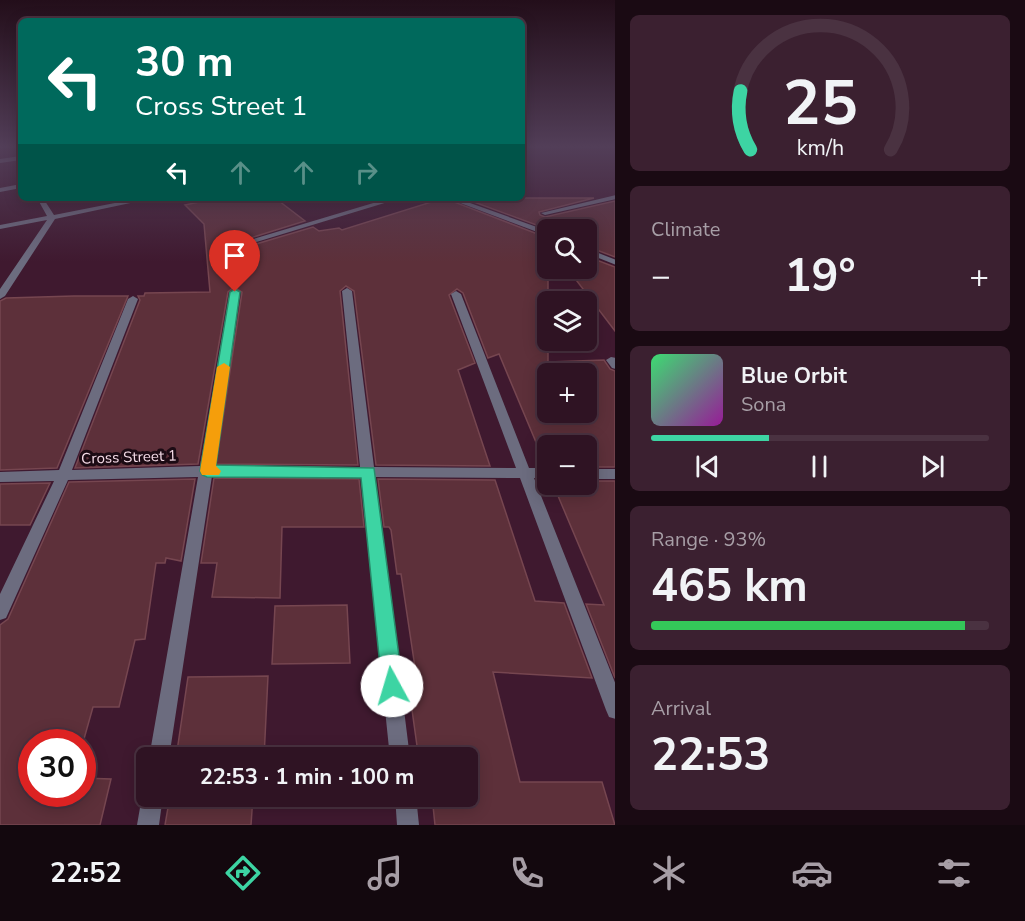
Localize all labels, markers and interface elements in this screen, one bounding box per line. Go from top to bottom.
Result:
text: 30 m [135,34,234,91]
icon: left [36,42,114,120]
text: 25 [783,61,857,146]
text: Cross Street 1 [135,88,307,125]
text: km/h [796,133,844,163]
icon: left [161,156,194,189]
icon: ahead [224,156,257,189]
icon: ahead [287,156,320,189]
icon: right [350,156,383,189]
text: Climate [651,216,720,243]
map controls [537,219,597,495]
button: search [537,219,597,279]
pin [209,230,260,292]
icon: arrive [218,239,251,272]
text: 19° [784,246,856,307]
text: − [651,254,671,299]
text: + [969,254,989,299]
button: layers [537,291,597,351]
text: Blue Orbit [741,361,847,391]
button: + [537,363,597,423]
text: Sona [741,391,786,418]
button: − [537,435,597,495]
street label: Cross Street 1 [81,445,177,469]
icon: previous [691,450,724,483]
icon: pause [803,450,836,483]
icon: next [916,450,949,483]
text: Range · 93% [651,526,766,553]
text: 465 km [651,556,808,617]
position arrow [360,654,424,718]
text: Arrival [651,695,711,722]
text: 22:53 [651,725,770,786]
speed limit sign: 30 [18,729,96,807]
text: 22:53 · 1 min · 100 m [200,762,414,792]
icon: directions [222,852,264,894]
icon: music [364,852,406,894]
icon: phone [506,852,548,894]
icon: climate [648,852,690,894]
icon: car [791,852,833,894]
icon: filters [933,852,975,894]
text: 22:52 [50,855,122,892]

